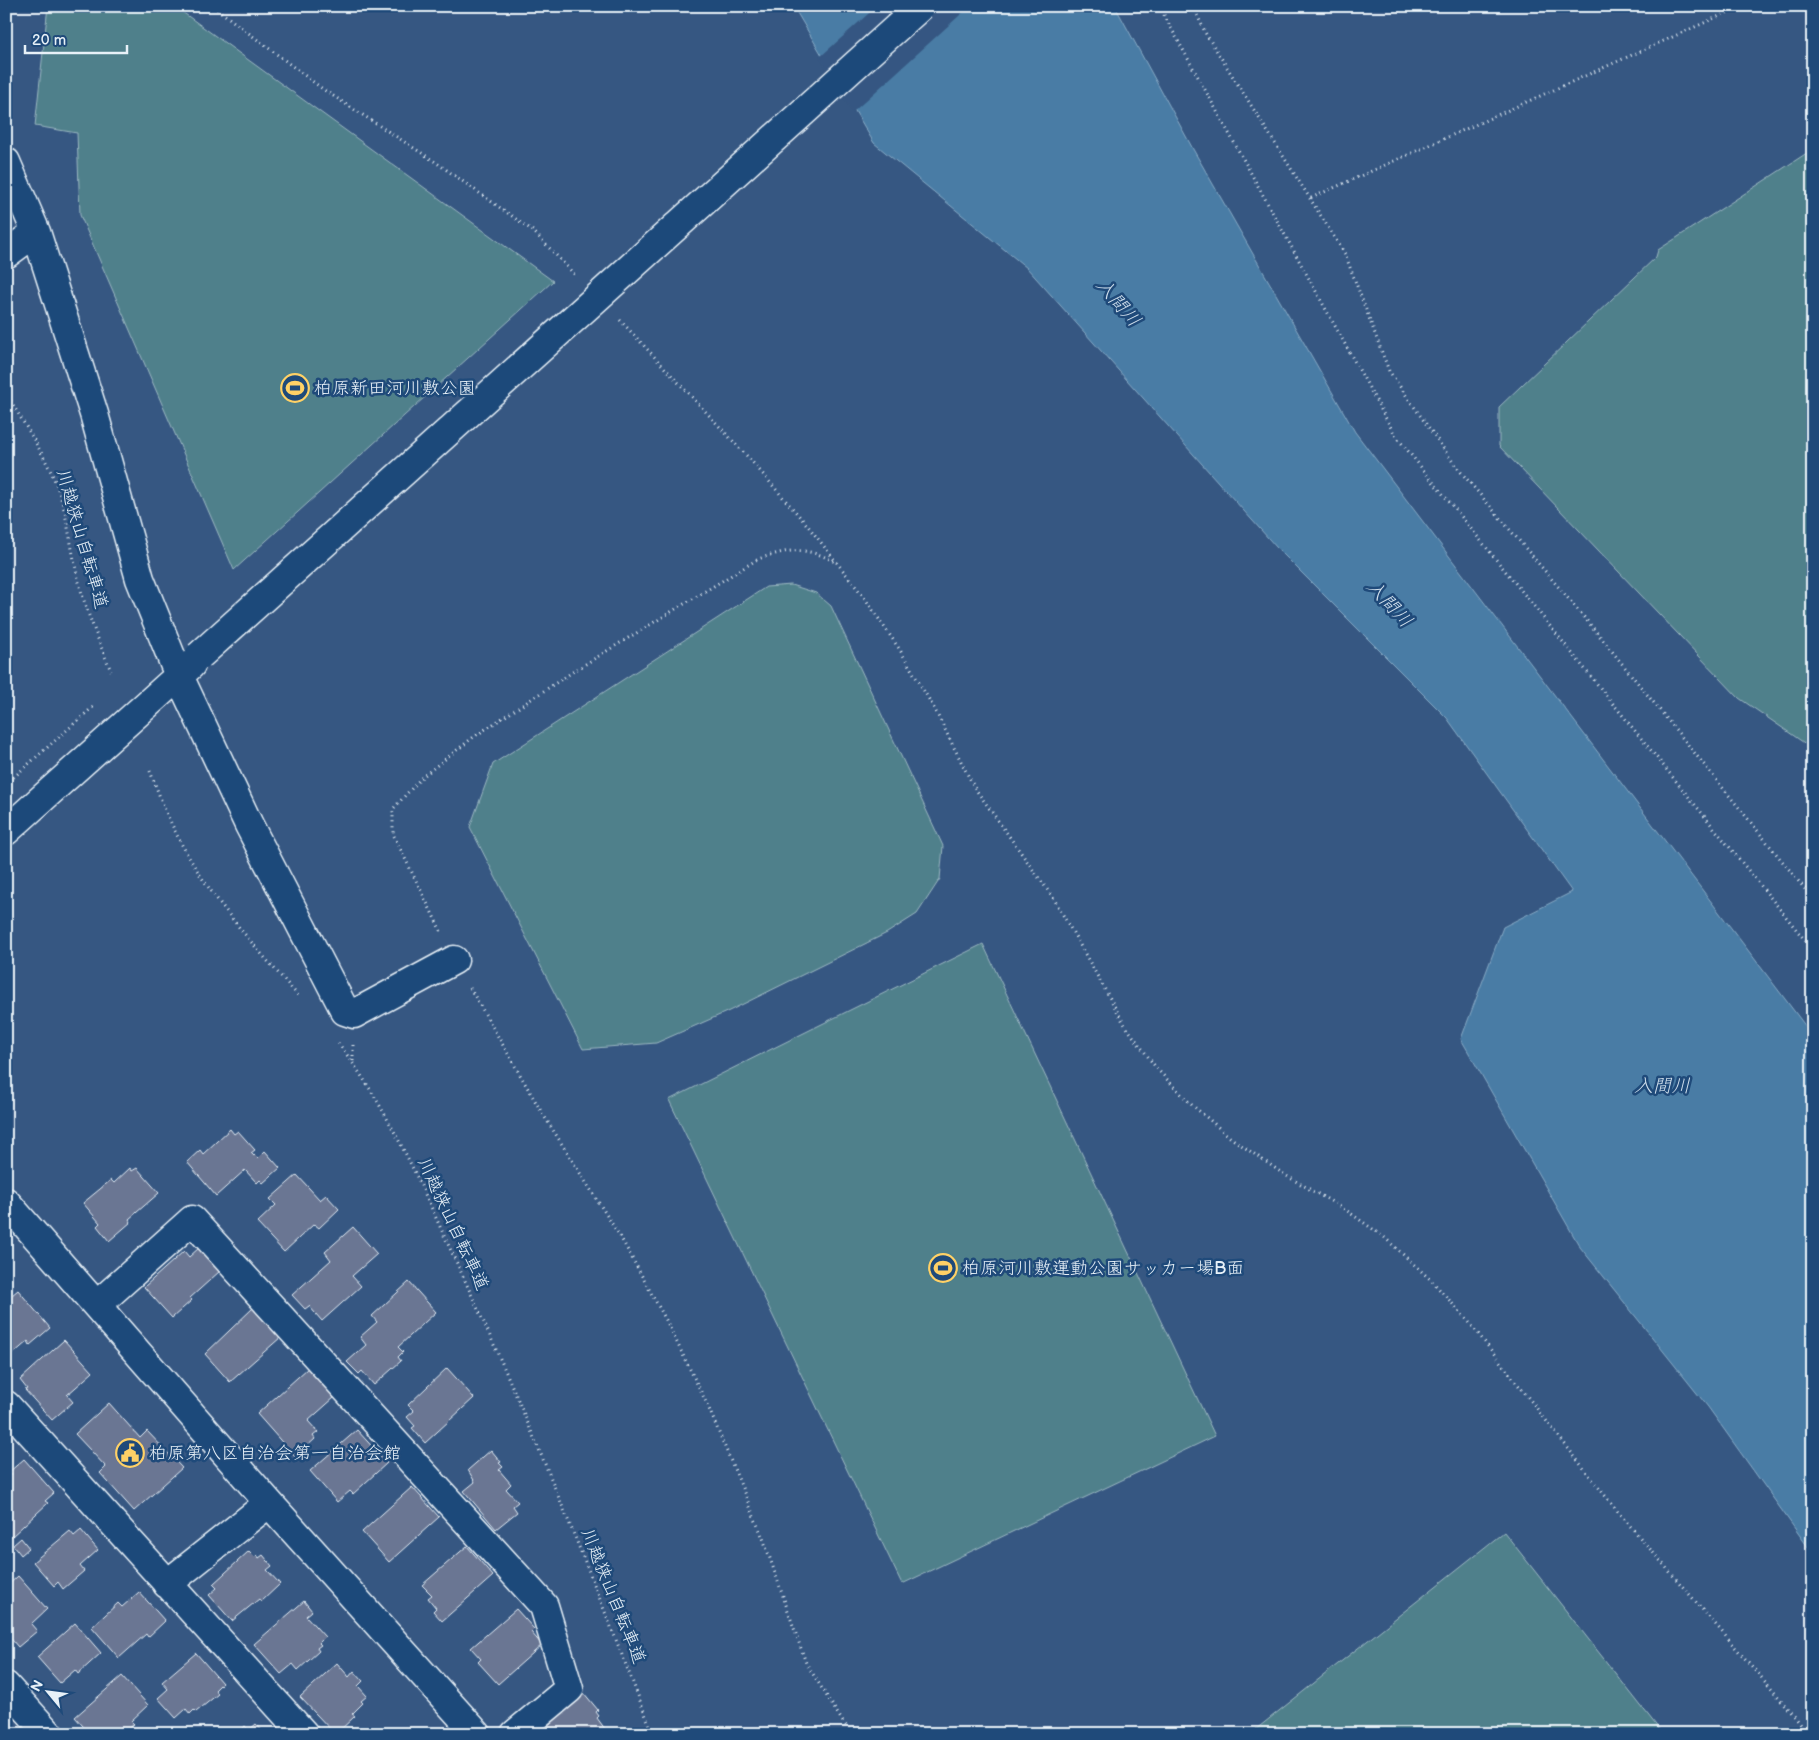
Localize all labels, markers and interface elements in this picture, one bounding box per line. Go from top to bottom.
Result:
scale bar [25,22,128,54]
text: 20 m [32,31,66,50]
water label: 入間川 [1091,274,1145,332]
sports icon: 柏原新田河川敷公園 [280,373,310,403]
place label: 柏原新田河川敷公園 [314,378,476,399]
street label: 川越狭山自転車道 [52,467,112,611]
water label: 入間川 [1361,575,1417,633]
water label: 入間川 [1633,1075,1691,1098]
street label: 川越狭山自転車道 [413,1154,493,1294]
sports icon: 柏原河川敷運動公園サッカー場B面 [928,1253,958,1283]
place label: 柏原河川敷運動公園サッカー場B面 [962,1258,1244,1279]
public building icon: 柏原第八区自治会第一自治会館 [115,1438,145,1468]
place label: 柏原第八区自治会第一自治会館 [149,1443,401,1464]
street label: 川越狭山自転車道 [576,1525,650,1667]
north arrow [22,1668,72,1718]
text: N [27,1677,47,1695]

